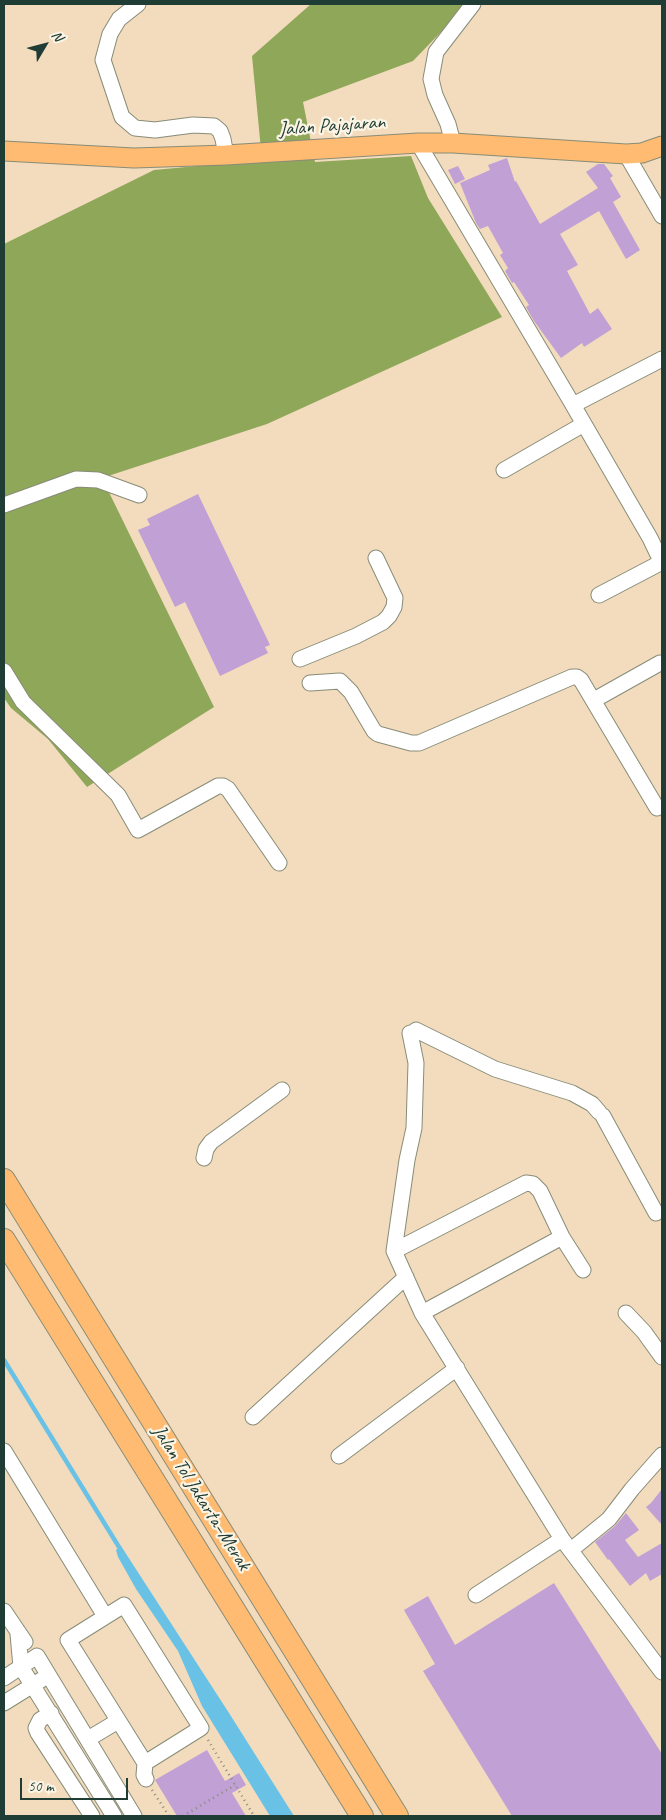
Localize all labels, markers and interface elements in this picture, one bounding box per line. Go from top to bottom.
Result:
north arrow [20,20,70,70]
text: N [48,27,67,44]
street label: Jalan Pajajaran [278,110,386,142]
street label: Jalan Tol Jakarta–Merak [147,1421,255,1575]
scale bar [22,1768,130,1800]
text: 50 m [28,1777,54,1796]

